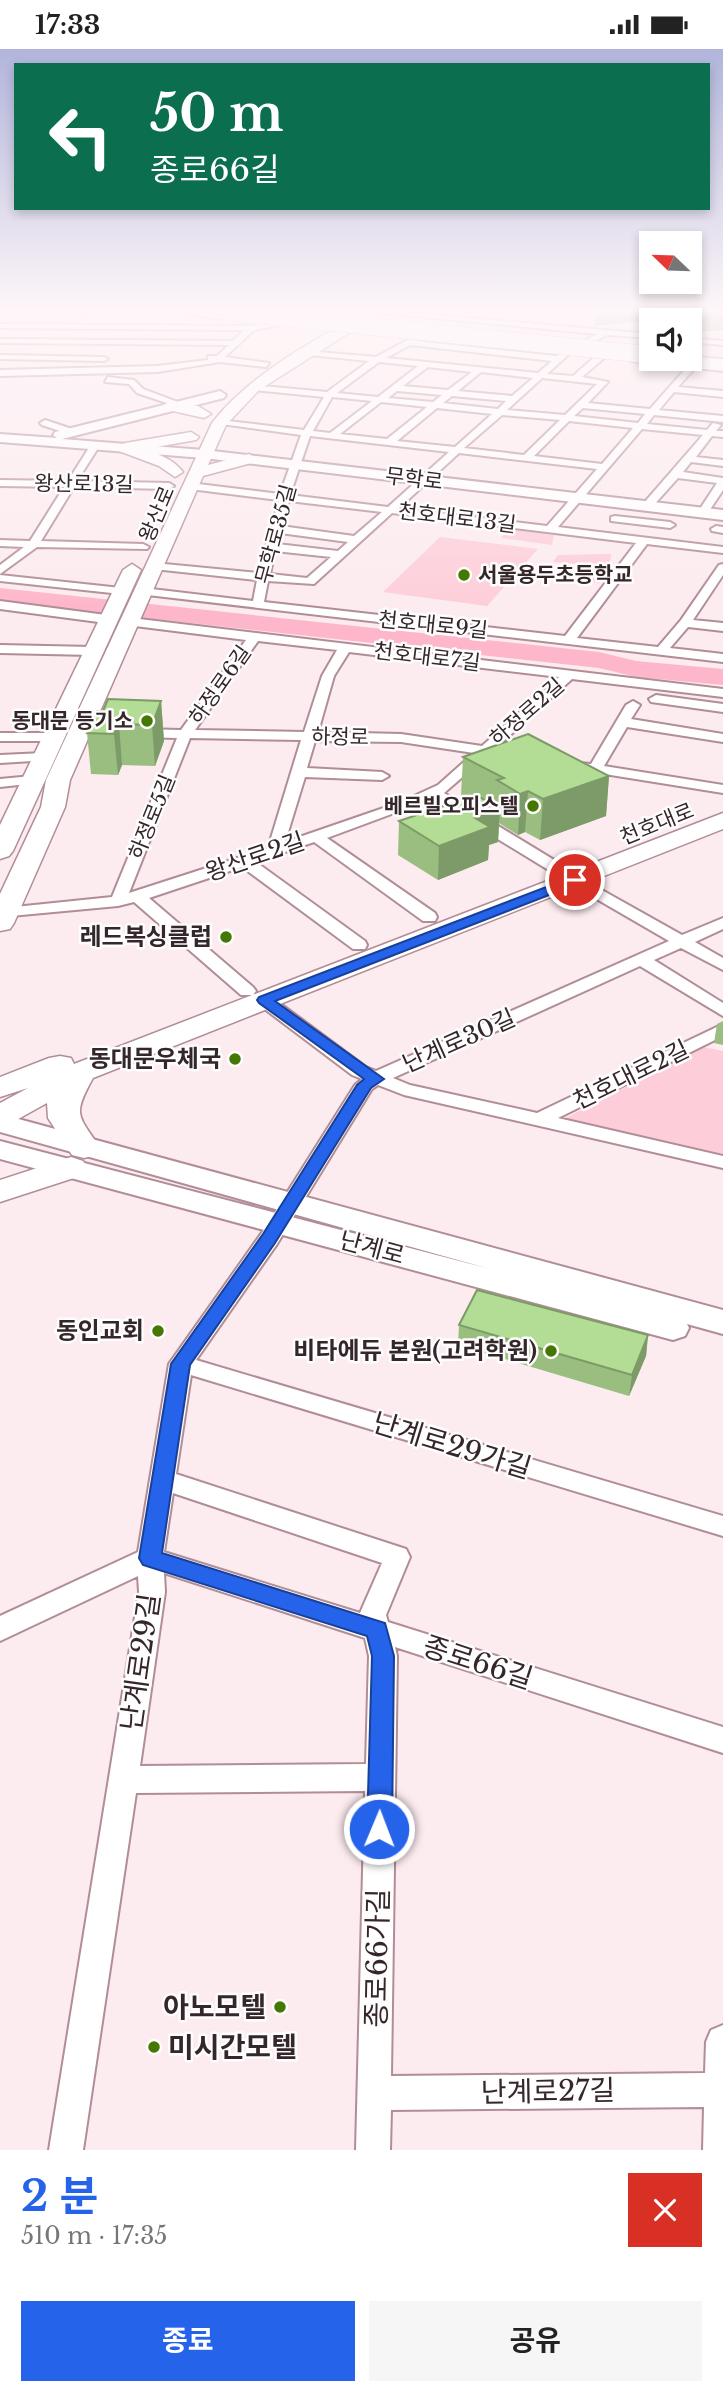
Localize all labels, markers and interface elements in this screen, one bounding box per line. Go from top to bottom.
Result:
text: 17:33 [35,9,100,41]
text: 50 m [150,83,283,144]
icon: left [35,91,126,182]
text: 종로66길 [150,150,279,190]
north arrow [639,231,702,294]
map controls [639,231,702,371]
button: sound [639,308,702,371]
street label: 무학로 [384,463,444,495]
street label: 왕산로13길 [34,470,134,498]
street label: 무학로35길 [250,481,302,587]
street label: 왕산로 [134,482,180,546]
street label: 천호대로13길 [396,498,518,538]
place label: 서울용두초등학교 [478,562,633,588]
marker: 서울용두초등학교 [456,567,472,583]
street label: 천호대로9길 [377,606,489,644]
street label: 천호대로7길 [372,638,482,676]
street label: 하정로6길 [183,640,257,730]
street label: 하정로2길 [484,673,570,751]
place label: 동대문 등기소 [11,708,133,734]
marker: 동대문 등기소 [139,713,155,729]
street label: 하정로 [311,723,369,751]
street label: 하정로5길 [123,771,181,863]
place label: 베르빌오피스텔 [384,793,519,819]
street label: 천호대로 [616,797,698,851]
marker: 베르빌오피스텔 [525,798,541,814]
street label: 왕산로2길 [201,826,308,887]
pin [545,850,605,910]
icon: arrive [556,861,594,899]
place label: 레드복싱클럽 [80,922,212,951]
marker: 레드복싱클럽 [218,929,234,945]
street label: 난계로30길 [398,1003,520,1078]
street label: 천호대로2길 [568,1034,693,1115]
place label: 동대문우체국 [89,1044,221,1073]
marker: 동대문우체국 [227,1051,243,1067]
street label: 난계로 [336,1225,408,1270]
place label: 동인교회 [56,1316,144,1345]
marker: 동인교회 [150,1323,166,1339]
place label: 비타에듀 본원(고려학원) [293,1336,537,1365]
marker: 비타에듀 본원(고려학원) [543,1343,559,1359]
street label: 난계로29가길 [368,1405,535,1486]
street label: 난계로29길 [114,1591,167,1733]
street label: 종로66길 [419,1628,537,1697]
position arrow [342,1792,416,1866]
street label: 종로66가길 [359,1888,396,2028]
place label: 아노모텔 [163,1990,266,2025]
marker: 아노모텔 [272,1999,288,2015]
place label: 미시간모텔 [168,2030,297,2065]
marker: 미시간모텔 [146,2039,162,2055]
street label: 난계로27길 [481,2073,615,2110]
text: 2 분 [21,2170,98,2222]
button: close [628,2173,702,2247]
text: 510 m · 17:35 [21,2222,167,2250]
button: 종료 [21,2301,355,2381]
button: 공유 [369,2301,702,2381]

